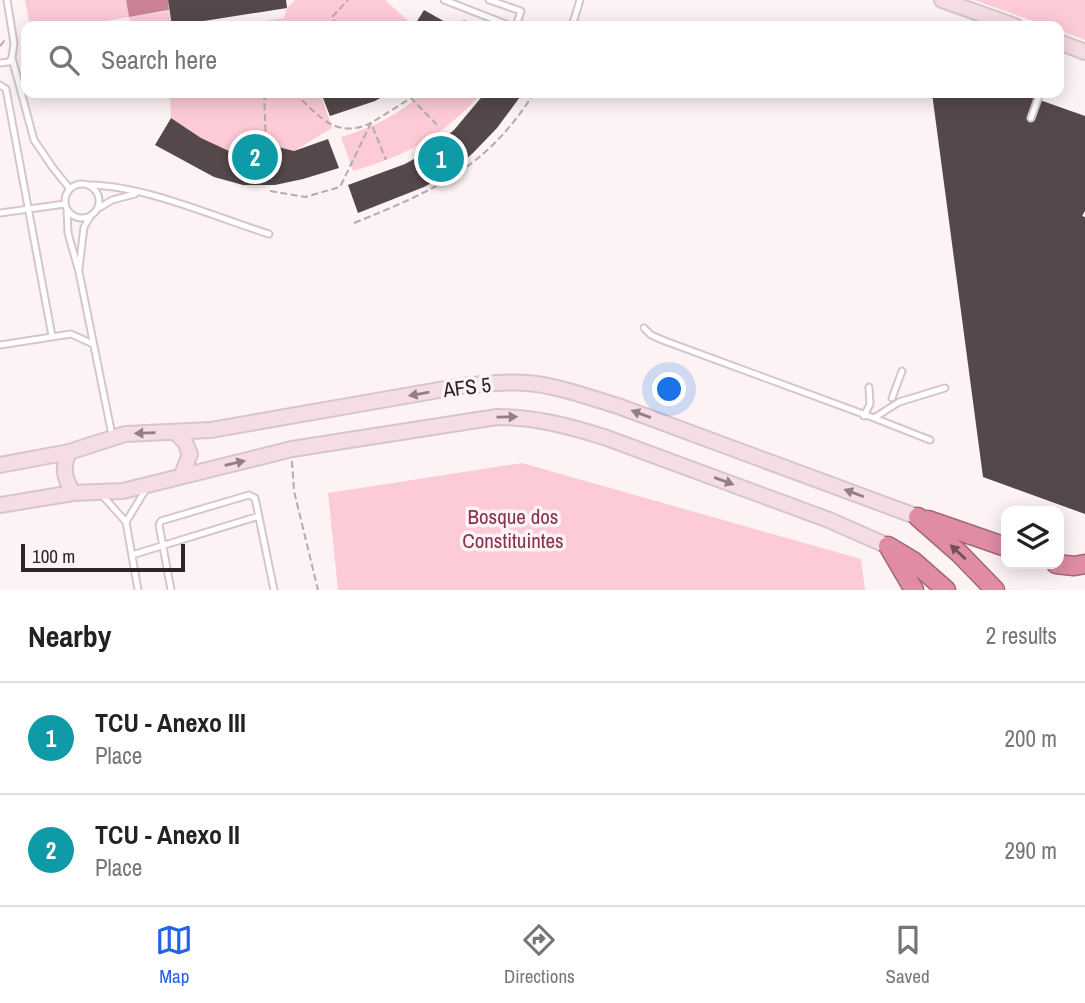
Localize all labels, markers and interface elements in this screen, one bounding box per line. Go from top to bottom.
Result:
search box [21,21,1064,98]
icon: search [45,41,83,79]
text: Search here [101,42,217,77]
pin: 2 [232,131,278,183]
pin: 1 [418,133,464,185]
street label: AFS 5 [440,370,493,404]
your location [652,372,686,406]
one-way arrow [408,389,430,400]
one-way arrow [630,409,651,420]
one-way arrow [497,412,519,423]
one-way arrow [134,427,156,438]
one-way arrow [224,457,246,468]
one-way arrow [714,476,735,487]
one-way arrow [844,487,865,498]
park label: Bosque dos Constituintes [462,502,564,555]
map controls [1001,506,1064,569]
button: layers [1001,506,1064,569]
scale bar [21,541,186,573]
text: 100 m [32,543,75,569]
one-way arrow [949,544,967,560]
text: Nearby [28,616,111,656]
text: 2 results [986,620,1057,651]
text: TCU - Anexo III [95,705,246,740]
text: 1 [46,723,56,754]
text: 200 m [1005,723,1057,754]
text: Place [95,740,142,771]
text: TCU - Anexo II [95,817,240,852]
text: 2 [46,835,56,866]
text: 290 m [1005,835,1057,866]
text: Place [95,852,142,883]
tab: Map [155,921,193,989]
tab: Directions [504,921,575,989]
tab: Saved [886,921,930,989]

